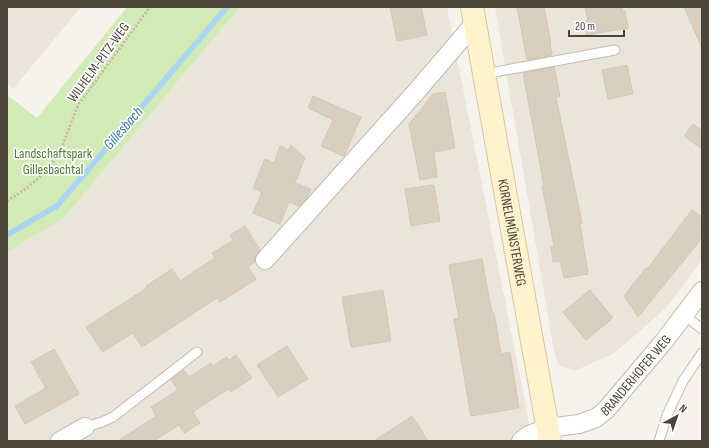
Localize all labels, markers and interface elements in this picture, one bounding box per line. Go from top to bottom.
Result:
scale bar [569,12,624,38]
street label: WILHELM-PITZ-WEG [64,19,133,106]
text: 20 m [575,19,595,34]
water label: Gillesbach [99,103,147,154]
park label: Landschaftspark Gillesbachtal [14,145,93,178]
street label: KORNELIMÜNSTERWEG [494,178,530,287]
street label: BRANDERHOFER WEG [597,332,675,420]
north arrow [657,396,697,436]
text: N [677,402,690,416]

